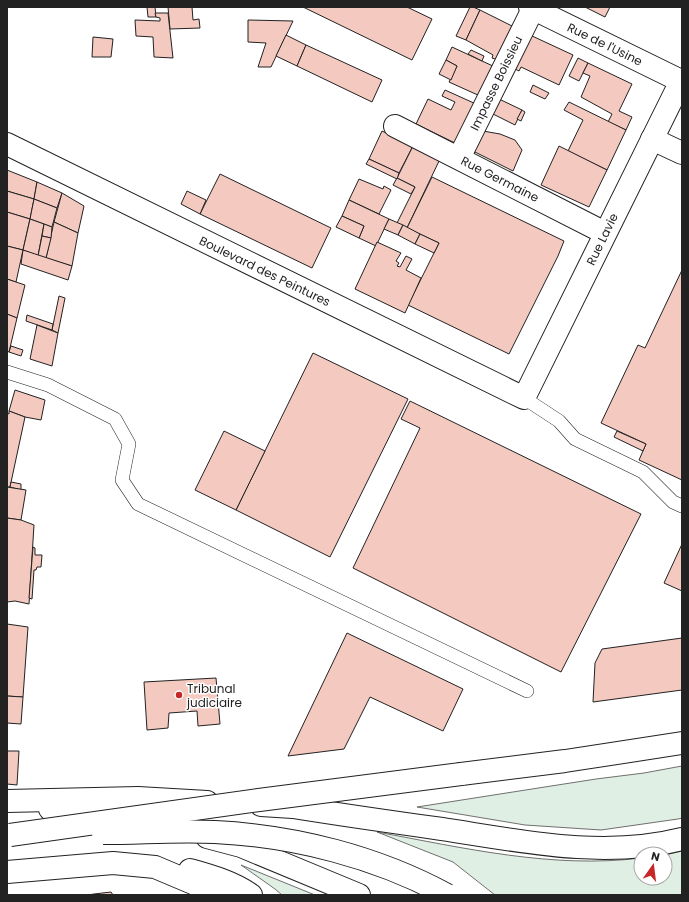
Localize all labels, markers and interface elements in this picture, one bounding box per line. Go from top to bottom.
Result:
street label: Rue de l'Usine [565,18,645,70]
street label: Impasse Boissieu [466,33,526,133]
street label: Rue Germaine [458,152,542,206]
street label: Rue Lavie [582,210,622,268]
street label: Boulevard des Peintures [197,232,333,310]
place label: Tribunal judiciaire [186,680,242,711]
marker: Tribunal judiciaire [174,690,184,700]
north arrow [633,846,673,886]
text: N [649,848,661,865]

